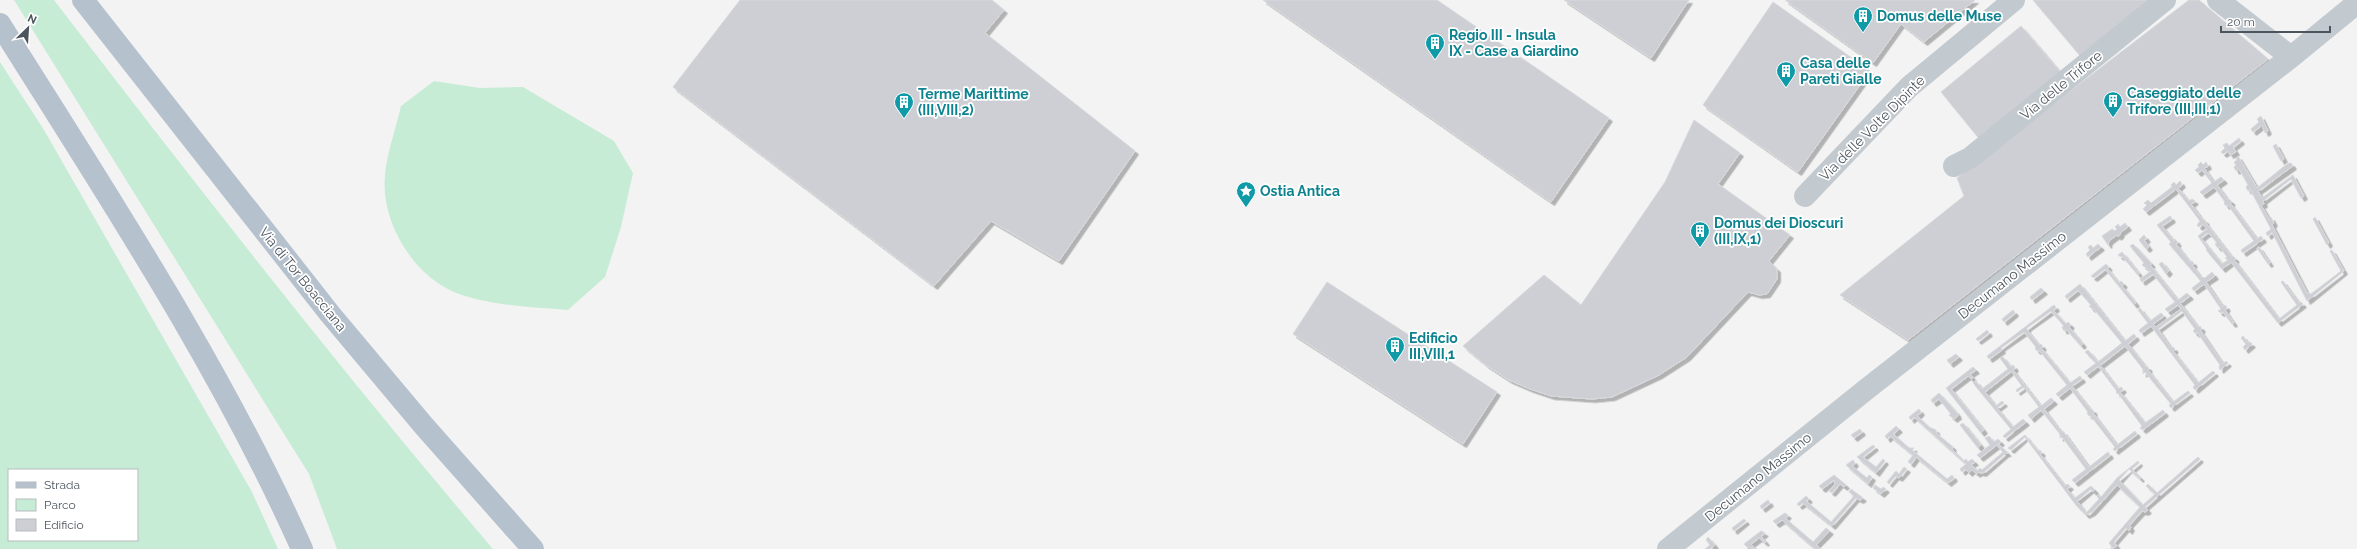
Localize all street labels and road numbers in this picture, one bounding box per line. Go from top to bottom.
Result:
street label: Via delle Trifore [2017,47,2105,123]
street label: Via delle Volte Dipinte [1816,72,1928,184]
street label: Via di Tor Boacciana [256,224,350,334]
street label: Decumano Massimo [1955,228,2069,322]
street label: Decumano Massimo [1702,429,1814,525]

